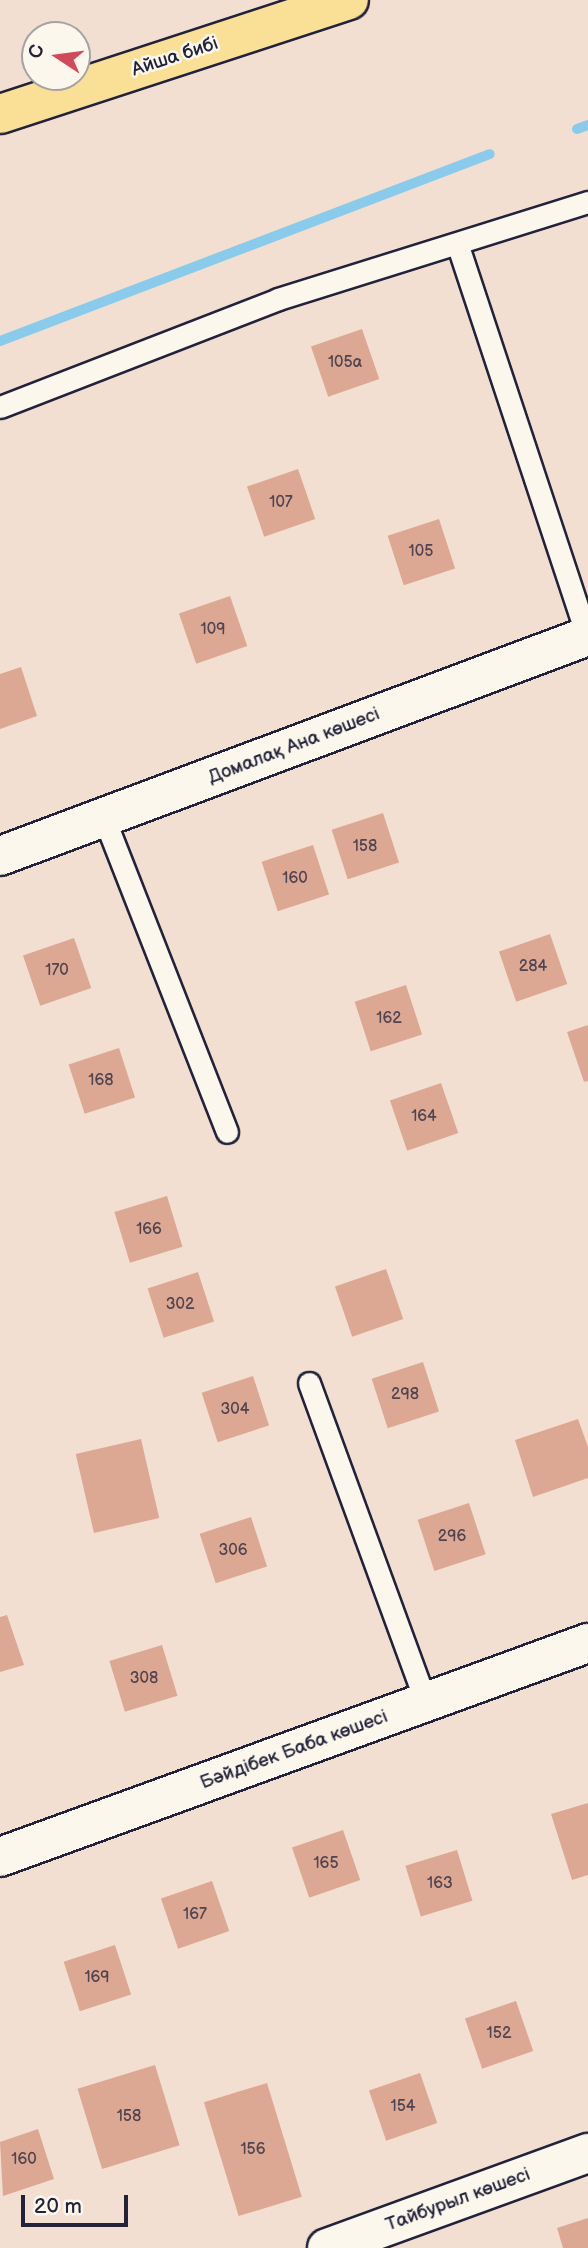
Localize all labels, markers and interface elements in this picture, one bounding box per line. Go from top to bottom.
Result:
north arrow [21,21,91,91]
street label: Айша бибі [129,32,221,82]
text: С [24,43,50,61]
house number: 105а [328,353,362,373]
house number: 107 [269,493,293,513]
house number: 105 [409,542,433,562]
house number: 109 [201,620,225,640]
street label: Домалақ Ана көшесі [205,703,383,789]
house number: 158 [353,837,377,857]
house number: 160 [282,869,308,889]
house number: 284 [519,957,547,977]
house number: 170 [45,961,69,981]
house number: 162 [376,1009,402,1029]
house number: 168 [88,1071,114,1091]
house number: 164 [411,1107,437,1127]
house number: 166 [136,1220,162,1240]
house number: 302 [166,1295,194,1315]
house number: 298 [391,1385,419,1405]
house number: 304 [220,1400,250,1420]
house number: 296 [438,1527,466,1547]
house number: 306 [218,1541,248,1561]
house number: 308 [130,1669,158,1689]
street label: Бәйдібек Баба көшесі [197,1705,391,1795]
house number: 165 [313,1854,339,1874]
house number: 163 [427,1874,453,1894]
house number: 167 [183,1905,207,1925]
house number: 169 [84,1968,110,1988]
house number: 152 [487,2024,511,2044]
house number: 154 [390,2097,416,2117]
house number: 158 [117,2107,141,2127]
house number: 156 [240,2140,266,2160]
house number: 160 [11,2150,37,2170]
street label: Тайбурыл көшесі [383,2163,533,2237]
scale bar [24,2182,131,2226]
text: 20 m [34,2194,82,2219]

